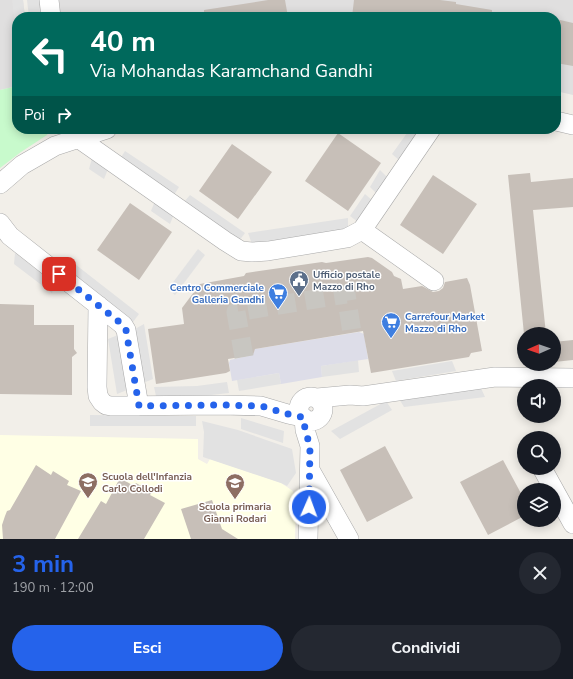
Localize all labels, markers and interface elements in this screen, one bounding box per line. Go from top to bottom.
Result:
text: 40 m [90,23,156,61]
icon: left [24,28,76,80]
text: Via Mohandas Karamchand Gandhi [90,59,373,83]
icon: right [53,104,75,126]
text: Poi [24,105,45,125]
pin [42,257,76,291]
icon: arrive [48,263,70,285]
place label: Ufficio postale Mazzo di Rho [313,268,381,294]
public building icon: Ufficio postale Mazzo di Rho [288,269,310,297]
place label: Centro Commerciale Galleria Gandhi [170,281,265,307]
supermarket icon: Centro Commerciale Galleria Gandhi [267,282,289,310]
place label: Carrefour Market Mazzo di Rho [405,310,485,336]
supermarket icon: Carrefour Market Mazzo di Rho [380,311,402,339]
north arrow [517,327,561,371]
map controls [517,327,561,527]
button: sound [517,379,561,423]
button: search [517,431,561,475]
place label: Scuola dell'Infanzia Carlo Collodi [102,470,192,496]
school or university icon: Scuola dell'Infanzia Carlo Collodi [77,471,99,499]
school or university icon: Scuola primaria Gianni Rodari [224,472,246,500]
button: layers [517,483,561,527]
position arrow [288,486,330,528]
place label: Scuola primaria Gianni Rodari [199,500,271,526]
text: 3 min [12,548,74,580]
button: close [519,552,561,594]
text: 190 m · 12:00 [12,579,94,597]
button: Esci [12,625,283,671]
button: Condividi [291,625,561,671]

